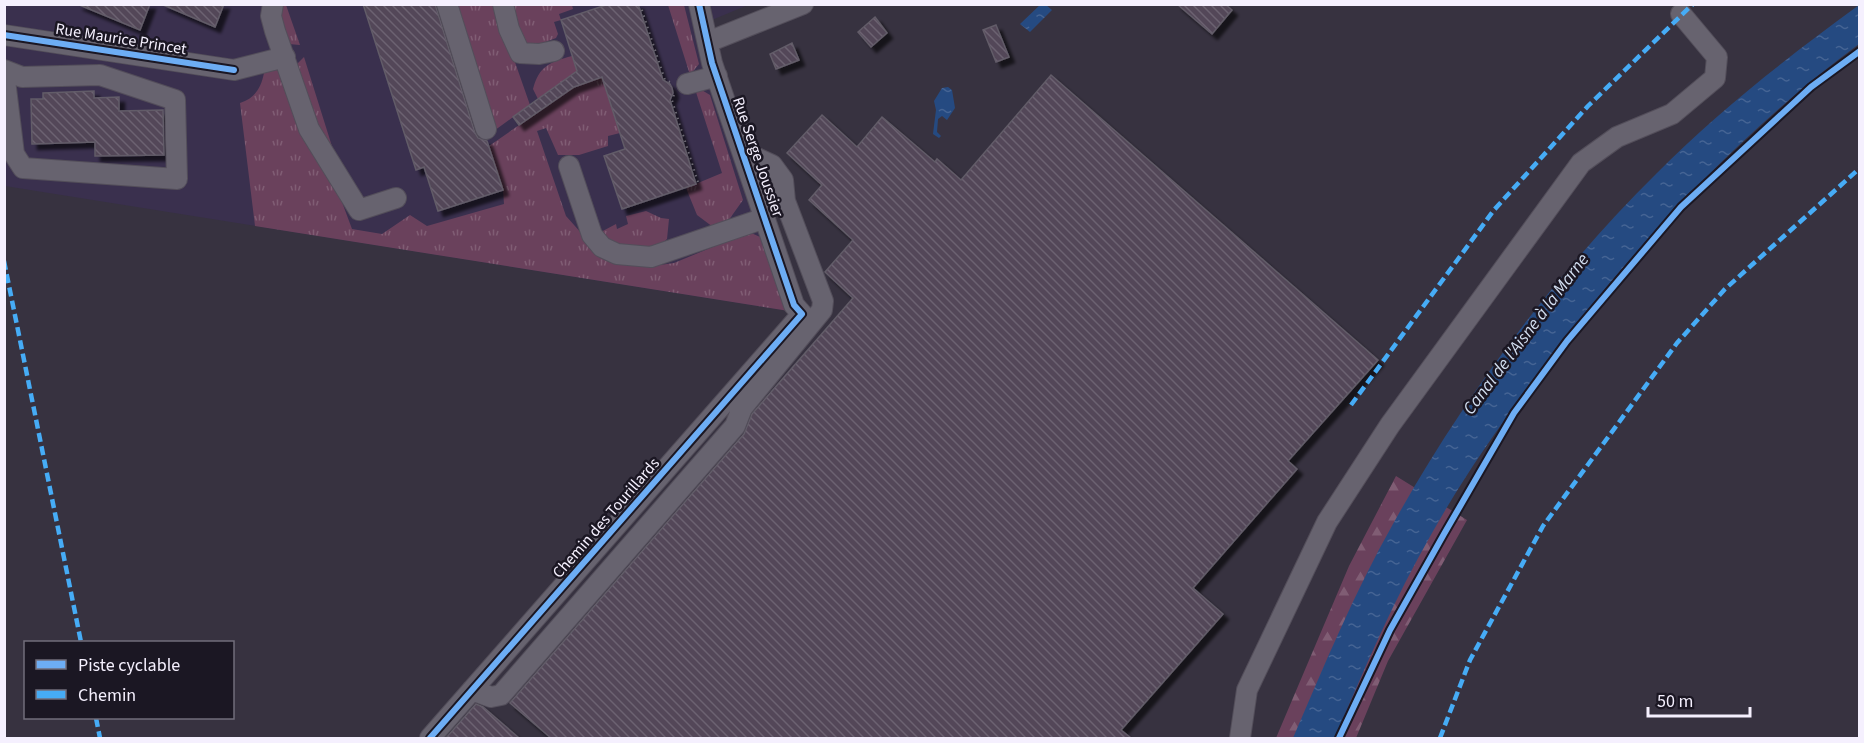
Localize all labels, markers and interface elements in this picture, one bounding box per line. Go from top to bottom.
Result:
street label: Rue Maurice Princet [54,18,189,60]
street label: Rue Serge Joussier [727,94,789,220]
water label: Canal de l'Aisne à la Marne [1457,248,1595,420]
street label: Chemin des Tourillards [547,453,665,583]
legend [24,641,234,719]
text: Piste cyclable [78,653,180,678]
scale bar [1648,680,1750,718]
text: Chemin [78,683,136,708]
text: 50 m [1657,689,1693,714]

